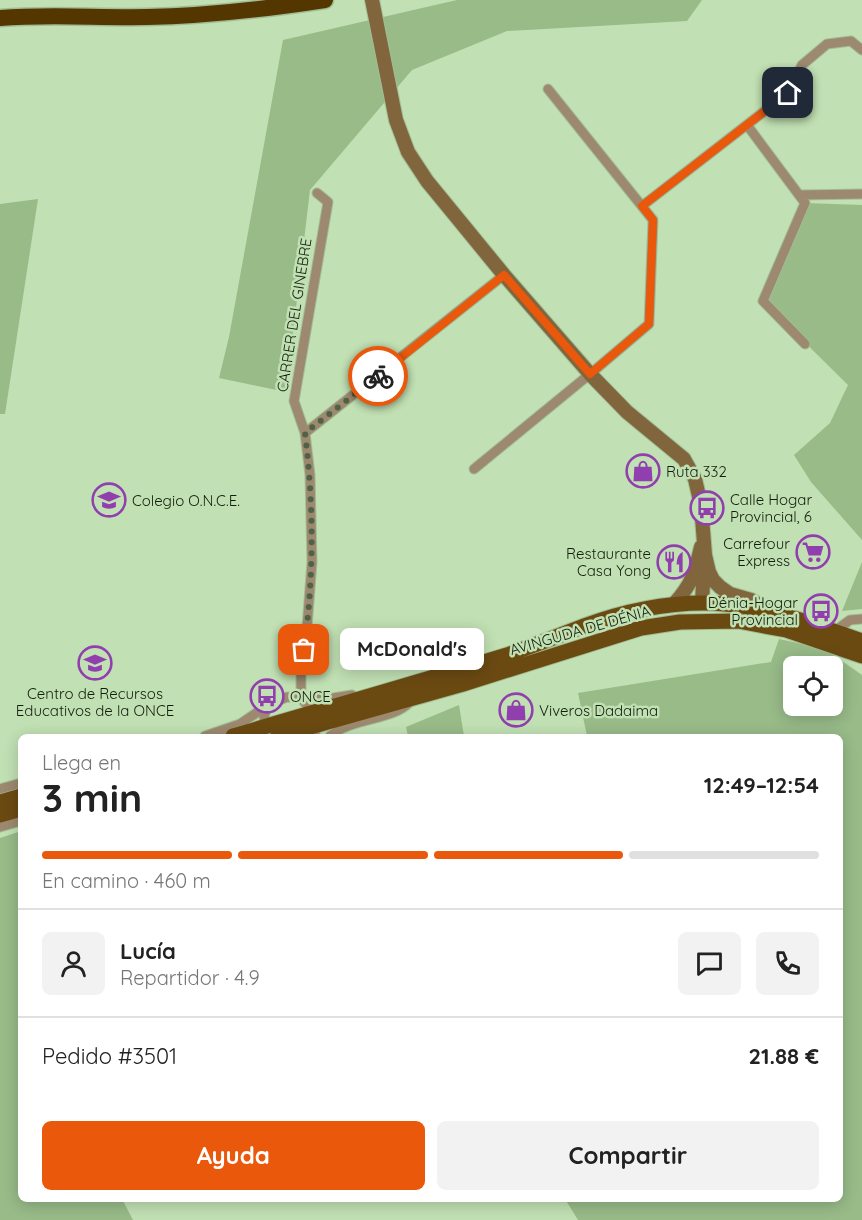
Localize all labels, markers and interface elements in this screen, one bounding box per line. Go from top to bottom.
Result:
pin [762,67,813,118]
icon: home [771,76,804,109]
street label: CARRER DEL GINEBRE [272,237,316,393]
courier [348,346,408,406]
icon: bike [362,360,395,393]
shop icon: Ruta 332 [625,453,661,489]
place label: Ruta 332 [666,462,727,481]
school or university icon: Colegio O.N.C.E. [91,482,127,518]
bus stop icon: Calle Hogar Provincial, 6 [689,490,725,526]
place label: Calle Hogar Provincial, 6 [730,490,812,526]
place label: Colegio O.N.C.E. [132,491,240,510]
place label: Carrefour Express [723,534,790,570]
supermarket icon: Carrefour Express [795,534,831,570]
place label: Restaurante Casa Yong [566,544,651,580]
restaurant icon: Restaurante Casa Yong [656,544,692,580]
place label: Dénia-Hogar Provincial [708,593,798,629]
bus stop icon: Dénia-Hogar Provincial [803,593,839,629]
street label: AVINGUDA DE DÉNIA [507,601,653,659]
pin [278,624,329,675]
callout: McDonald's [340,629,484,671]
icon: bag [287,633,320,666]
text: McDonald's [357,636,467,661]
school or university icon: Centro de Recursos Educativos de la ONCE [77,645,113,681]
map controls [783,656,843,716]
button: locate [783,656,843,716]
bus stop icon: ONCE [249,678,285,714]
place label: Centro de Recursos Educativos de la ONCE [16,684,174,720]
place label: ONCE [290,687,331,706]
shop icon: Viveros Dadaima [498,692,534,728]
place label: Viveros Dadaima [539,701,658,720]
text: Llega en [42,750,121,775]
text: 12:49–12:54 [704,771,819,799]
text: 3 min [42,773,142,822]
text: En camino · 460 m [42,868,211,893]
button: person [42,932,105,995]
button: chat [678,932,741,995]
button: phone [756,932,819,995]
text: Lucía [120,937,176,965]
text: Repartidor · 4.9 [120,965,260,990]
text: Pedido #3501 [42,1042,177,1070]
text: 21.88 € [748,1042,819,1070]
button: Ayuda [42,1121,425,1190]
button: Compartir [437,1121,819,1190]

